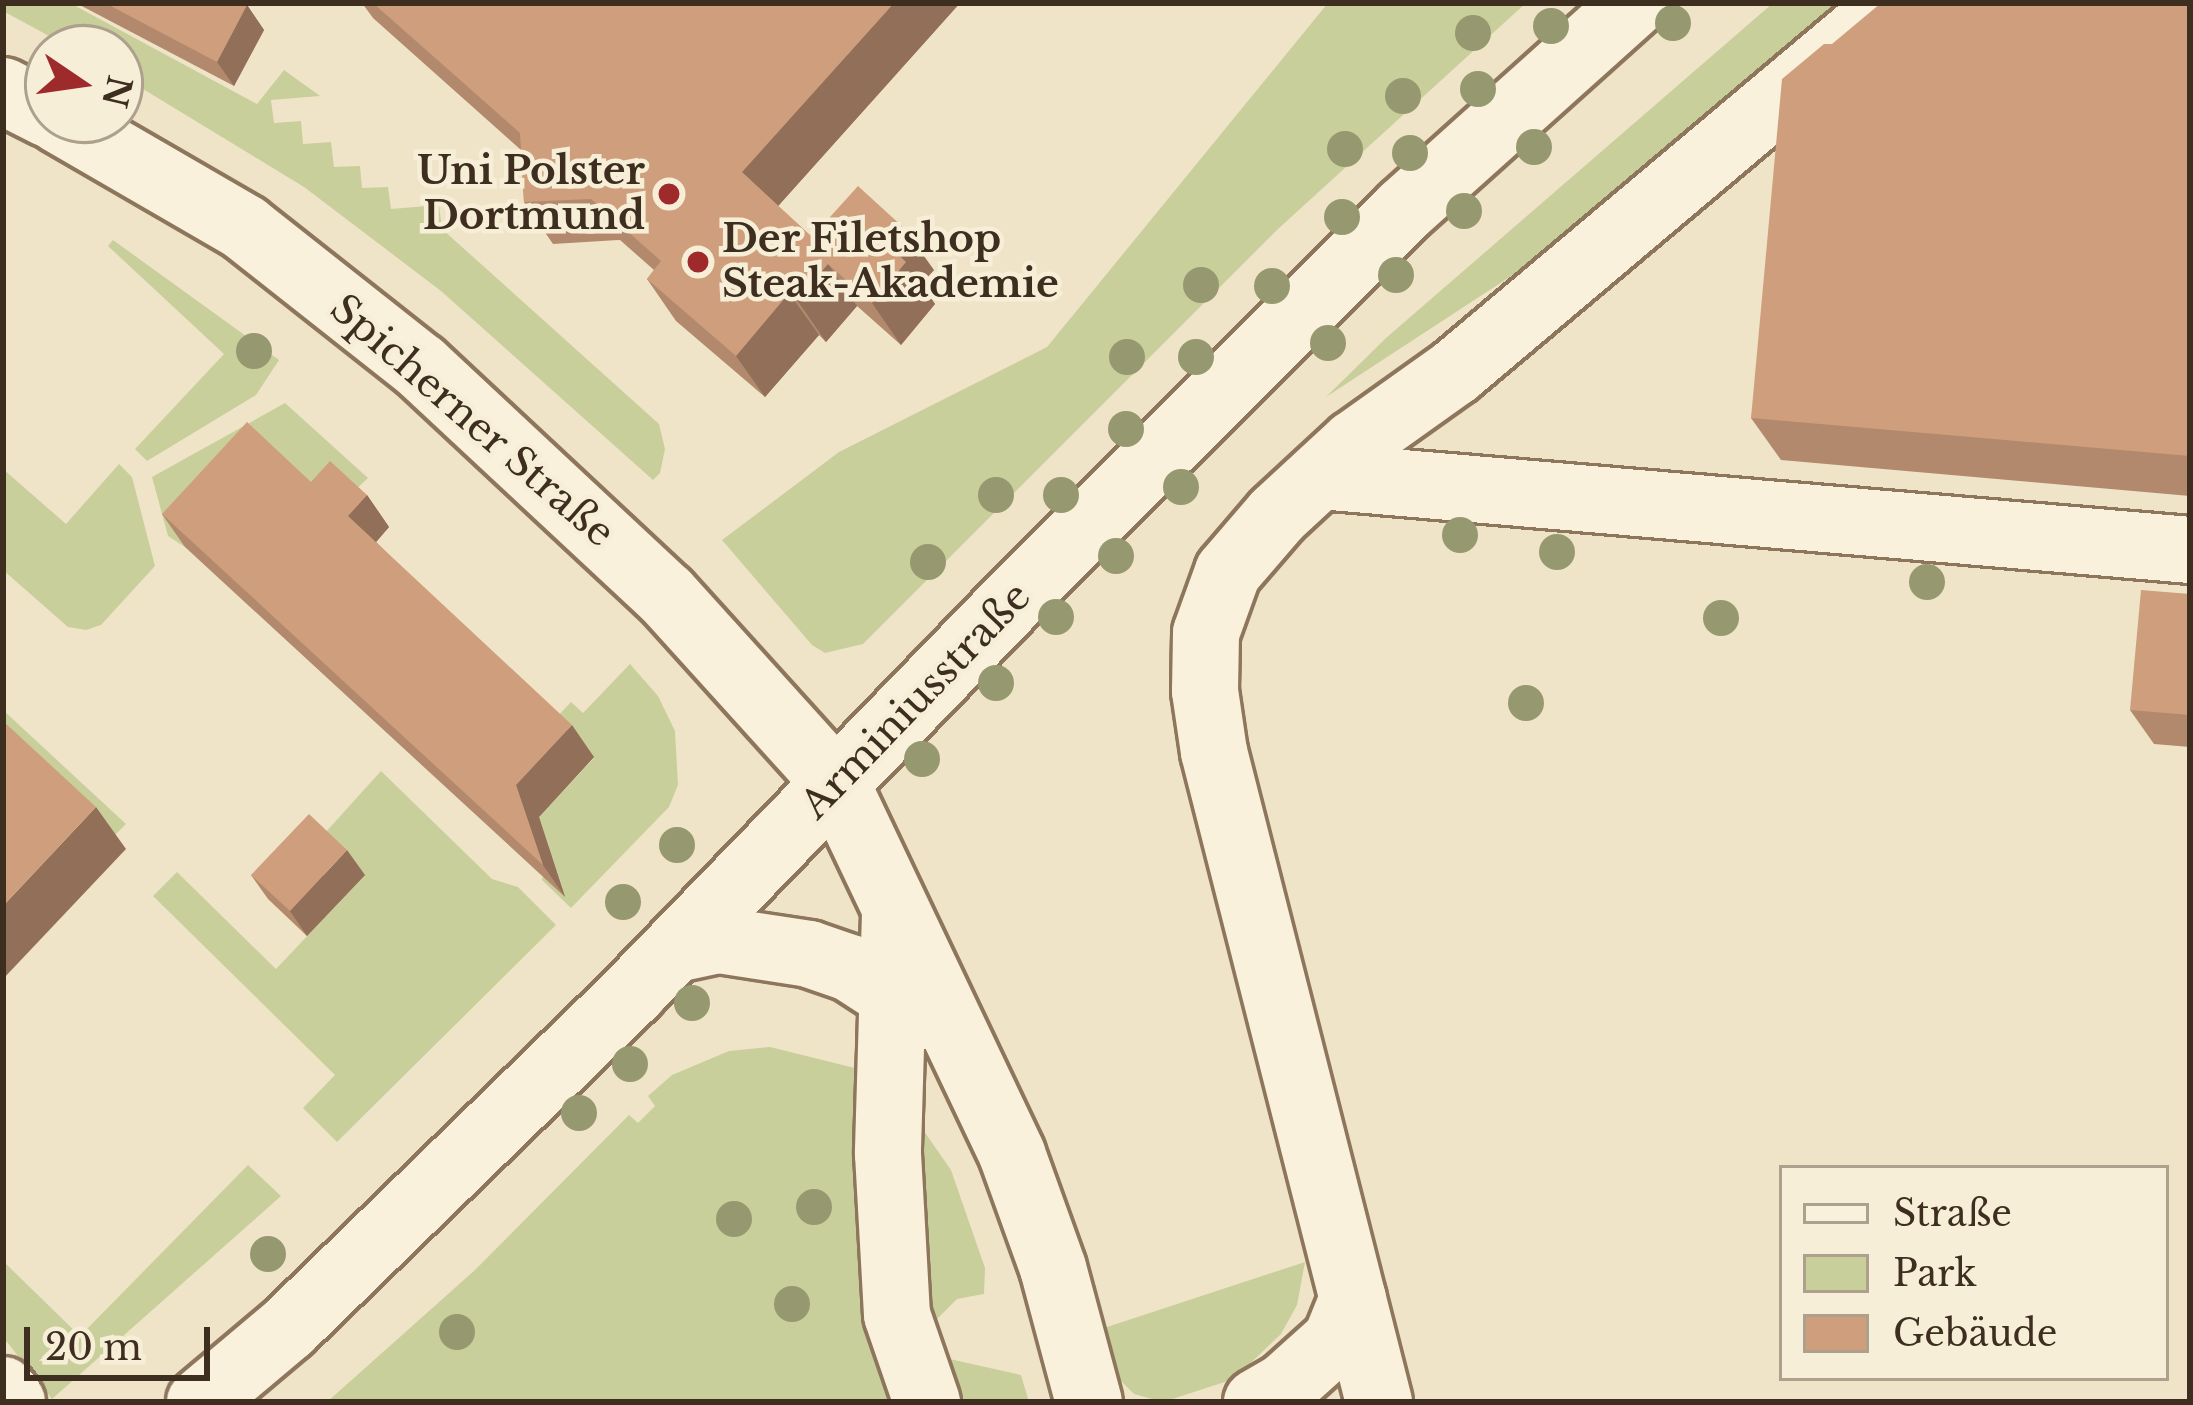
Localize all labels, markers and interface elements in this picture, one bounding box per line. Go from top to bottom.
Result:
north arrow [24,24,144,144]
text: N [93,72,140,111]
place label: Uni Polster Dortmund [417,149,645,240]
marker: Uni Polster Dortmund [656,181,682,207]
place label: Der Filetshop Steak-Akademie [722,217,1059,308]
marker: Der Filetshop Steak-Akademie [685,249,711,275]
street label: Spicherner Straße [320,285,624,557]
street label: Arminiusstraße [792,573,1040,829]
legend [1779,1165,2169,1381]
text: Straße [1893,1191,2012,1236]
text: Park [1893,1251,1977,1296]
scale bar [30,1303,216,1377]
text: Gebäude [1893,1311,2057,1356]
text: 20 m [45,1325,142,1370]

